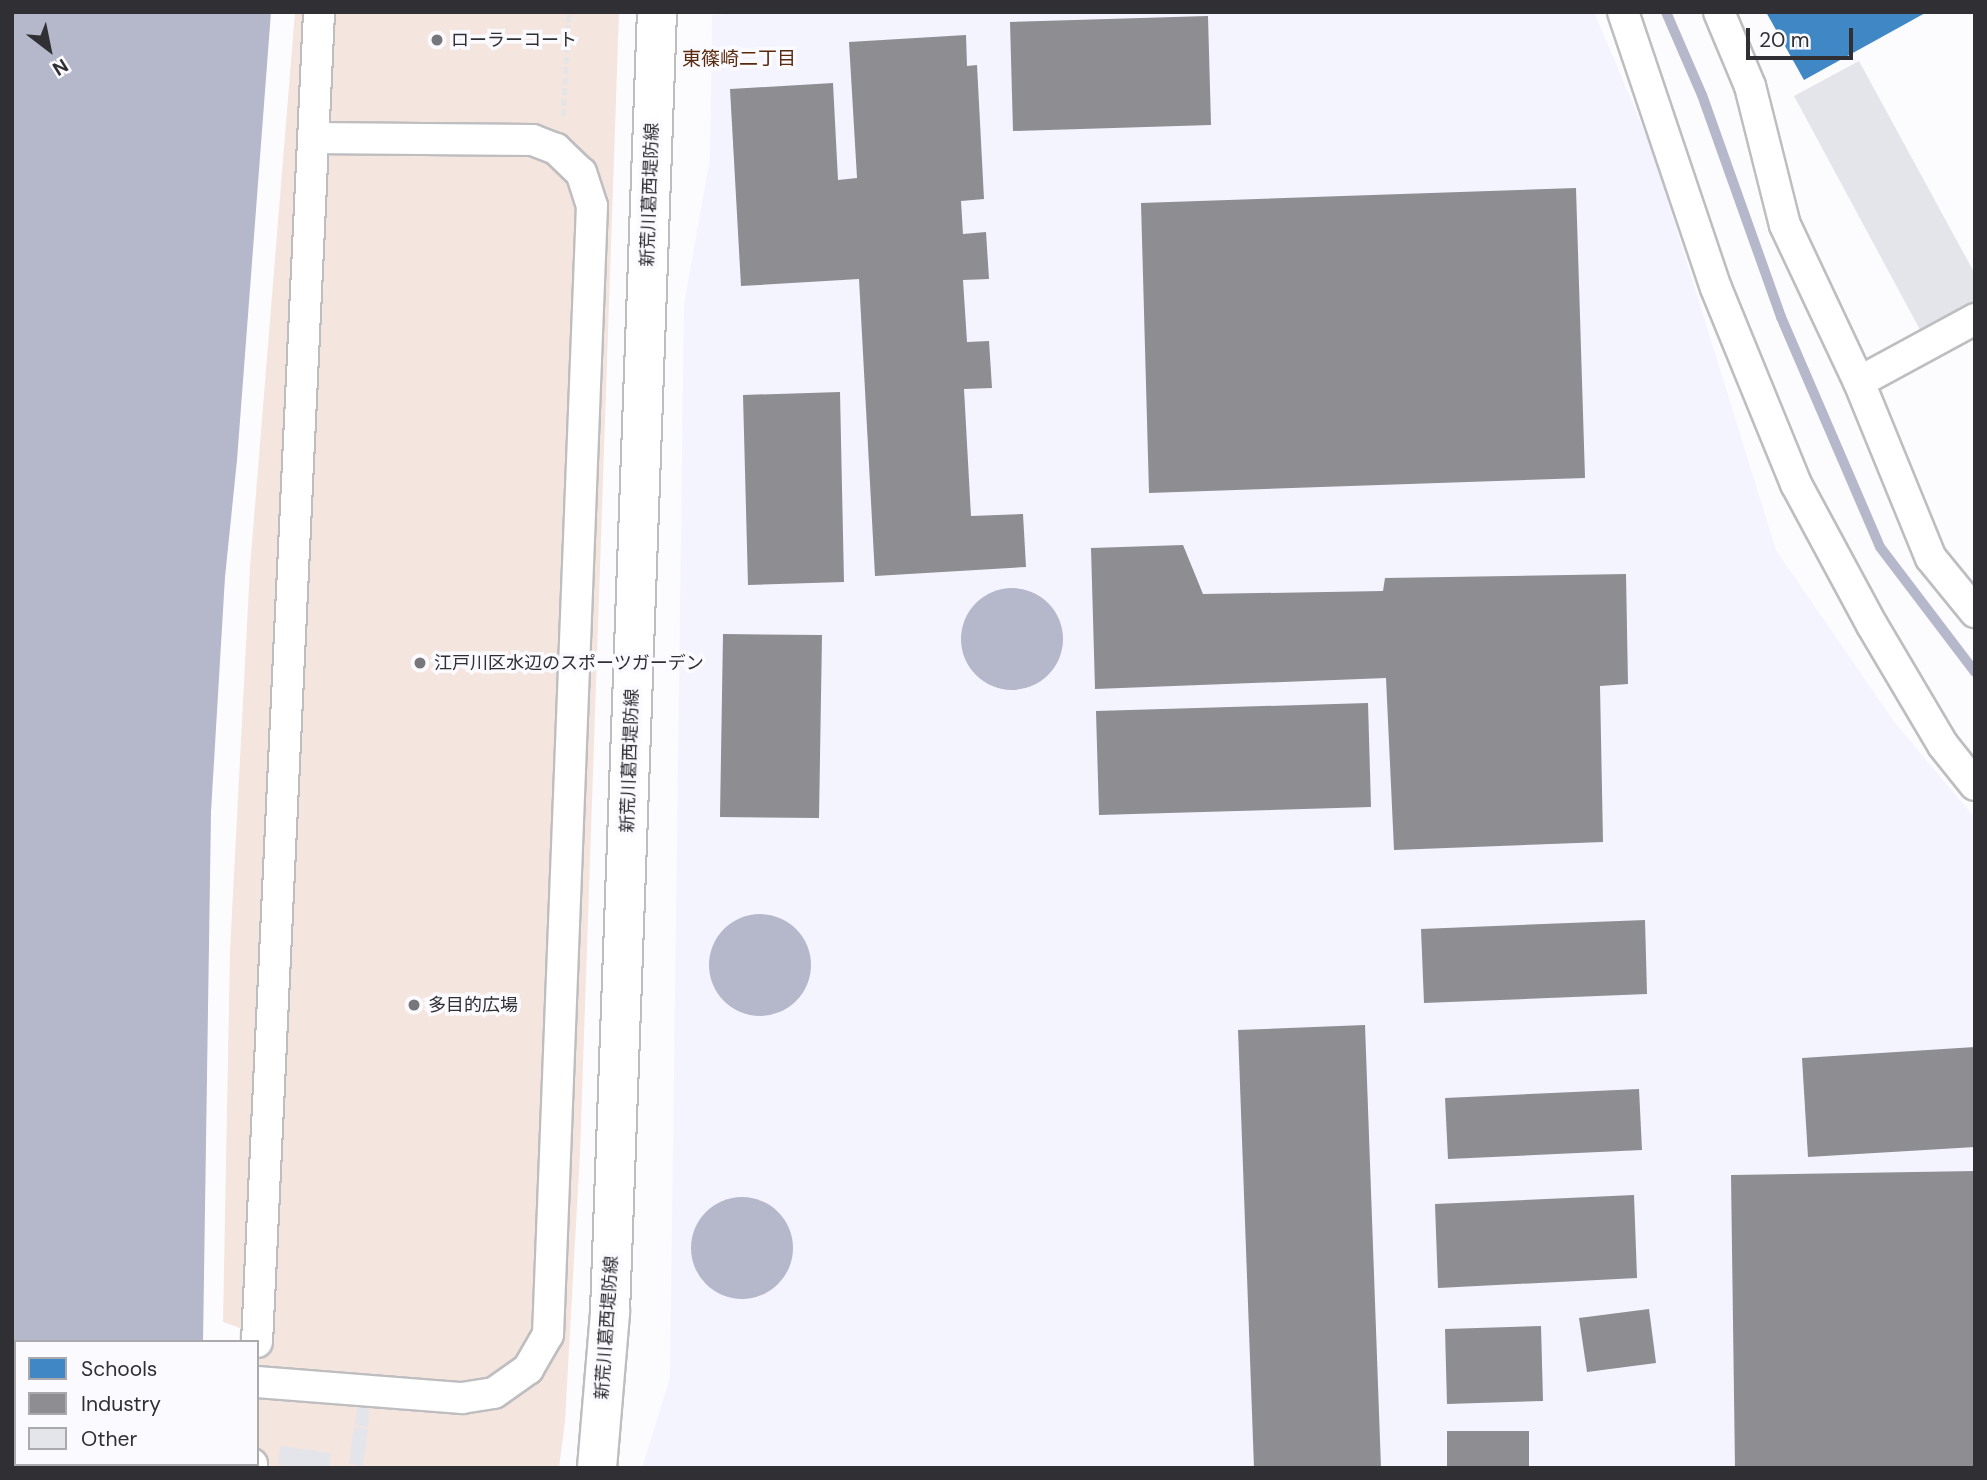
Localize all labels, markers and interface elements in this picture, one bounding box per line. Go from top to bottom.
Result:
north arrow [14,14,84,84]
scale bar [1749,14,1856,58]
text: 20 m [1759,26,1810,54]
place label: ローラーコート [451,29,577,51]
marker: ローラーコート [429,32,445,48]
district label: 東篠崎二丁目 [682,48,796,70]
text: N [48,53,73,82]
street label: 新荒川葛西堤防線 [637,123,663,267]
place label: 江戸川区水辺のスポーツガーデン [434,652,704,674]
marker: 江戸川区水辺のスポーツガーデン [412,655,428,671]
street label: 新荒川葛西堤防線 [617,689,643,833]
place label: 多目的広場 [428,994,518,1016]
marker: 多目的広場 [406,997,422,1013]
street label: 新荒川葛西堤防線 [591,1255,623,1401]
legend [14,1340,259,1466]
text: Schools [81,1355,157,1383]
text: Industry [81,1390,161,1418]
text: Other [81,1425,137,1453]

